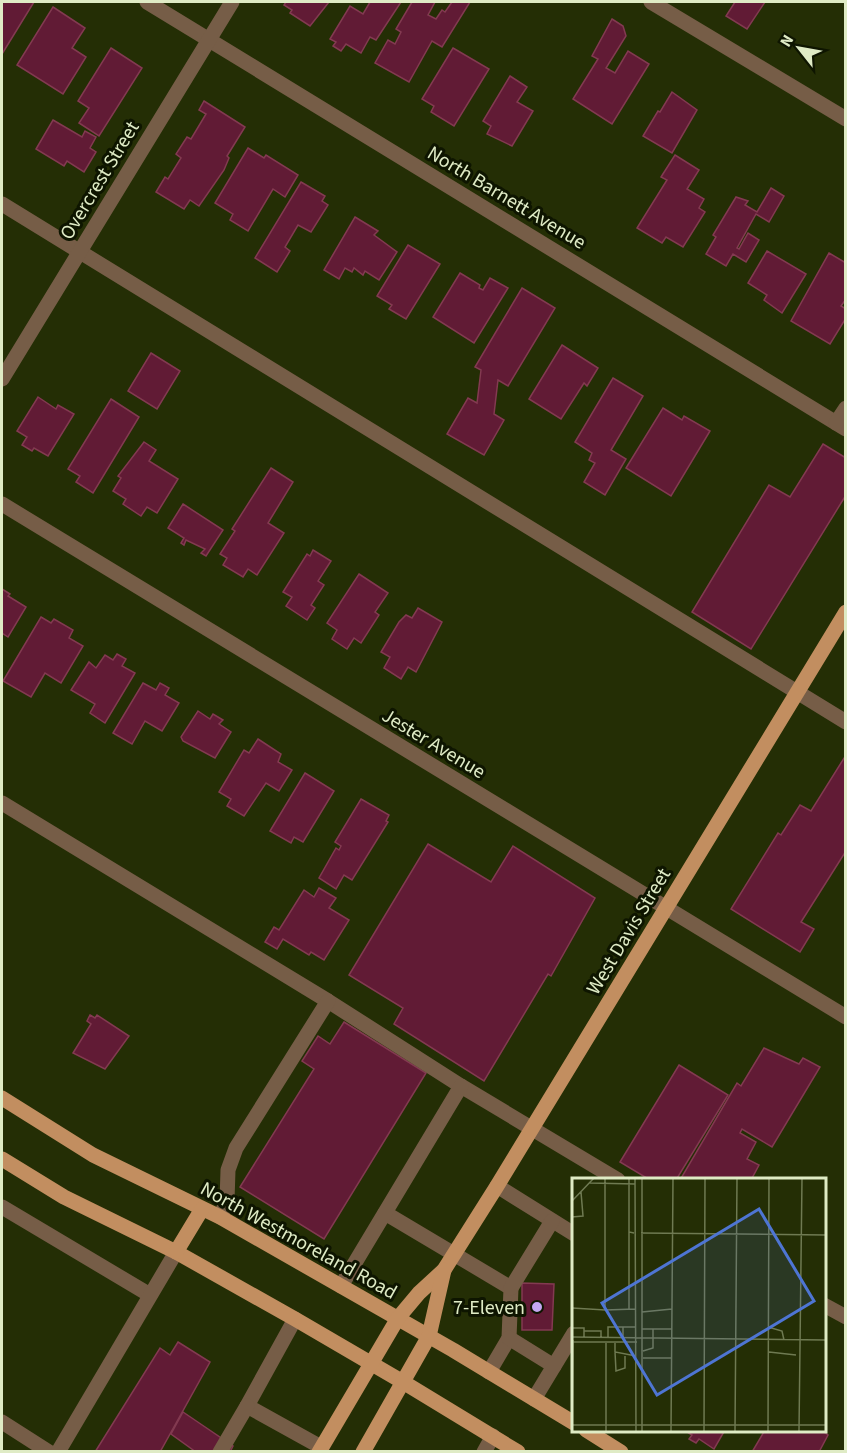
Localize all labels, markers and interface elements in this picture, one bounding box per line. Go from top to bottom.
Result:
north arrow [769,18,829,78]
text: N [775,31,799,51]
street label: Overcrest Street [53,116,146,245]
street label: North Barnett Avenue [422,139,591,256]
street label: Jester Avenue [376,702,491,786]
street label: West Davis Street [580,863,678,1000]
street label: North Westmoreland Road [195,1175,402,1307]
inset map [572,1178,826,1432]
place label: 7-Eleven [453,1294,525,1322]
marker: 7-Eleven [530,1300,544,1314]

